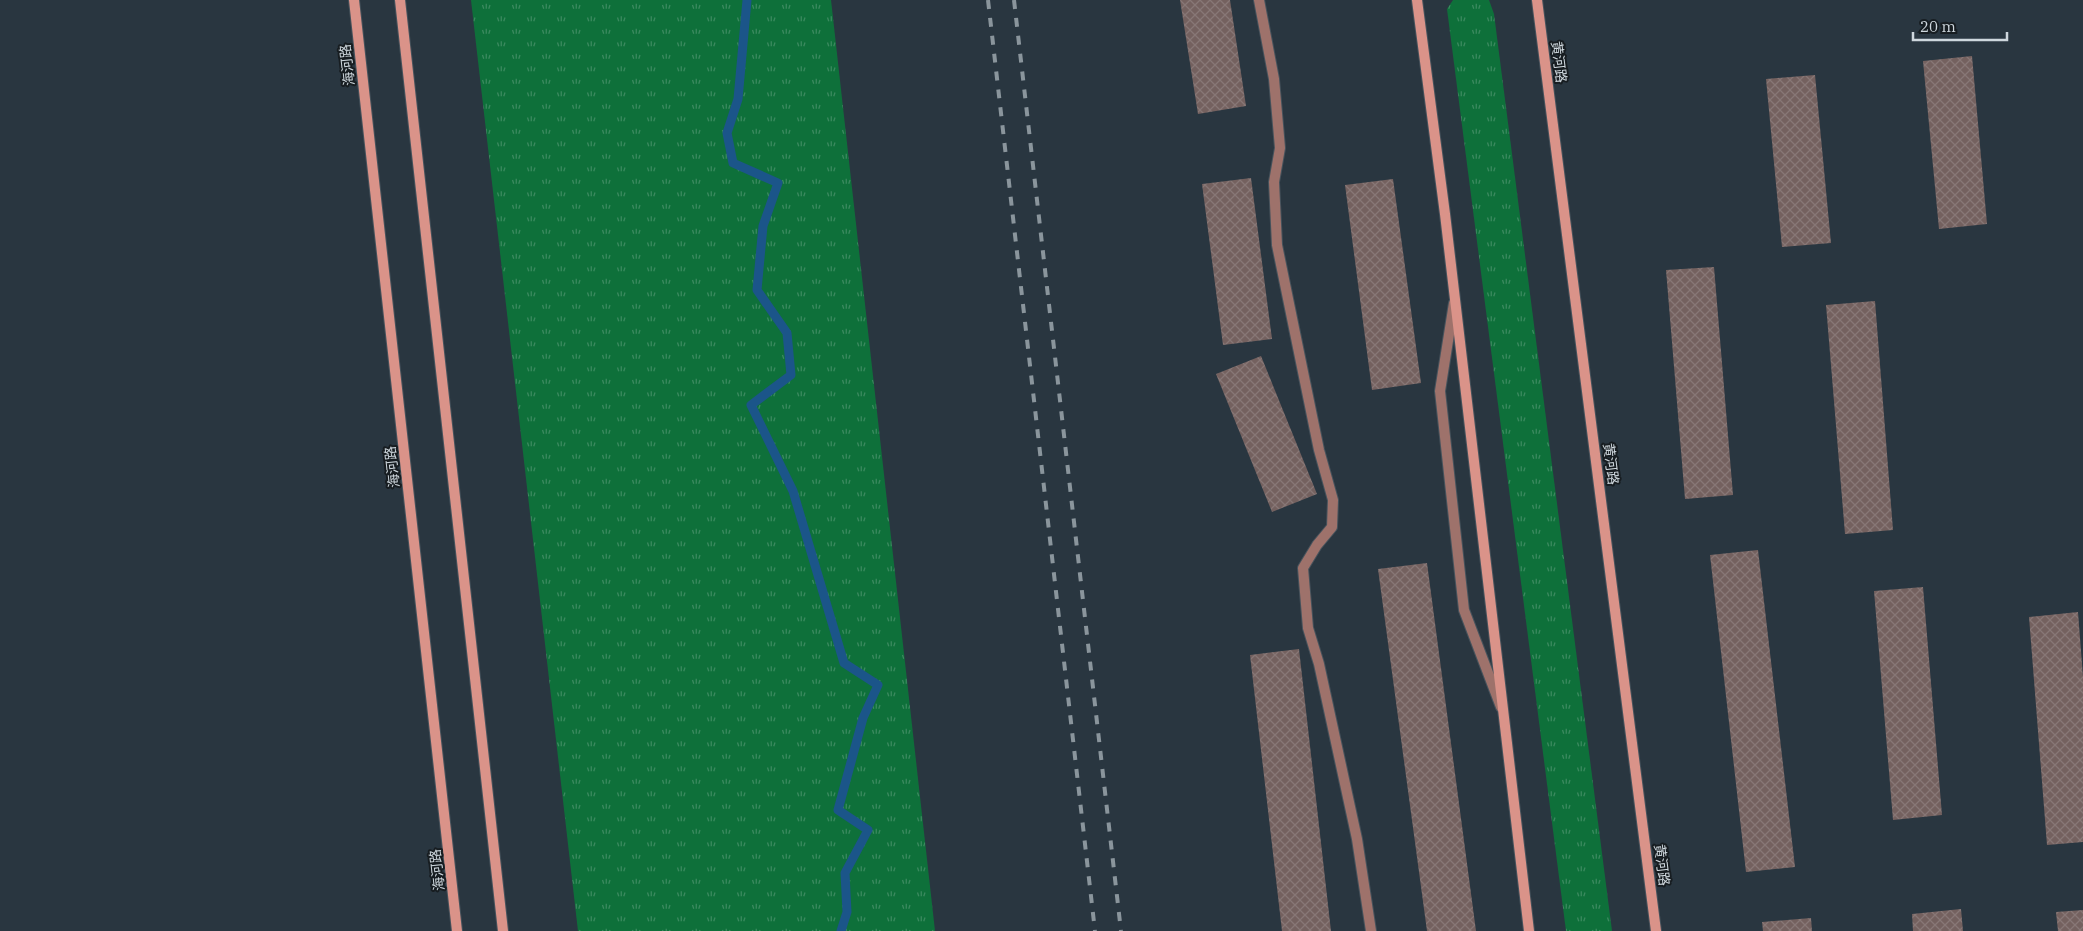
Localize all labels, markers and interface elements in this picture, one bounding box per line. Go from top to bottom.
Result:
scale bar [1913,10,2007,42]
text: 20 m [1920,17,1956,36]
street label: 黄河路 [1548,40,1570,84]
street label: 海河路 [336,43,358,87]
street label: 黄河路 [1600,442,1622,486]
street label: 海河路 [381,445,403,489]
street label: 黄河路 [1651,843,1673,887]
street label: 海河路 [426,848,448,892]

